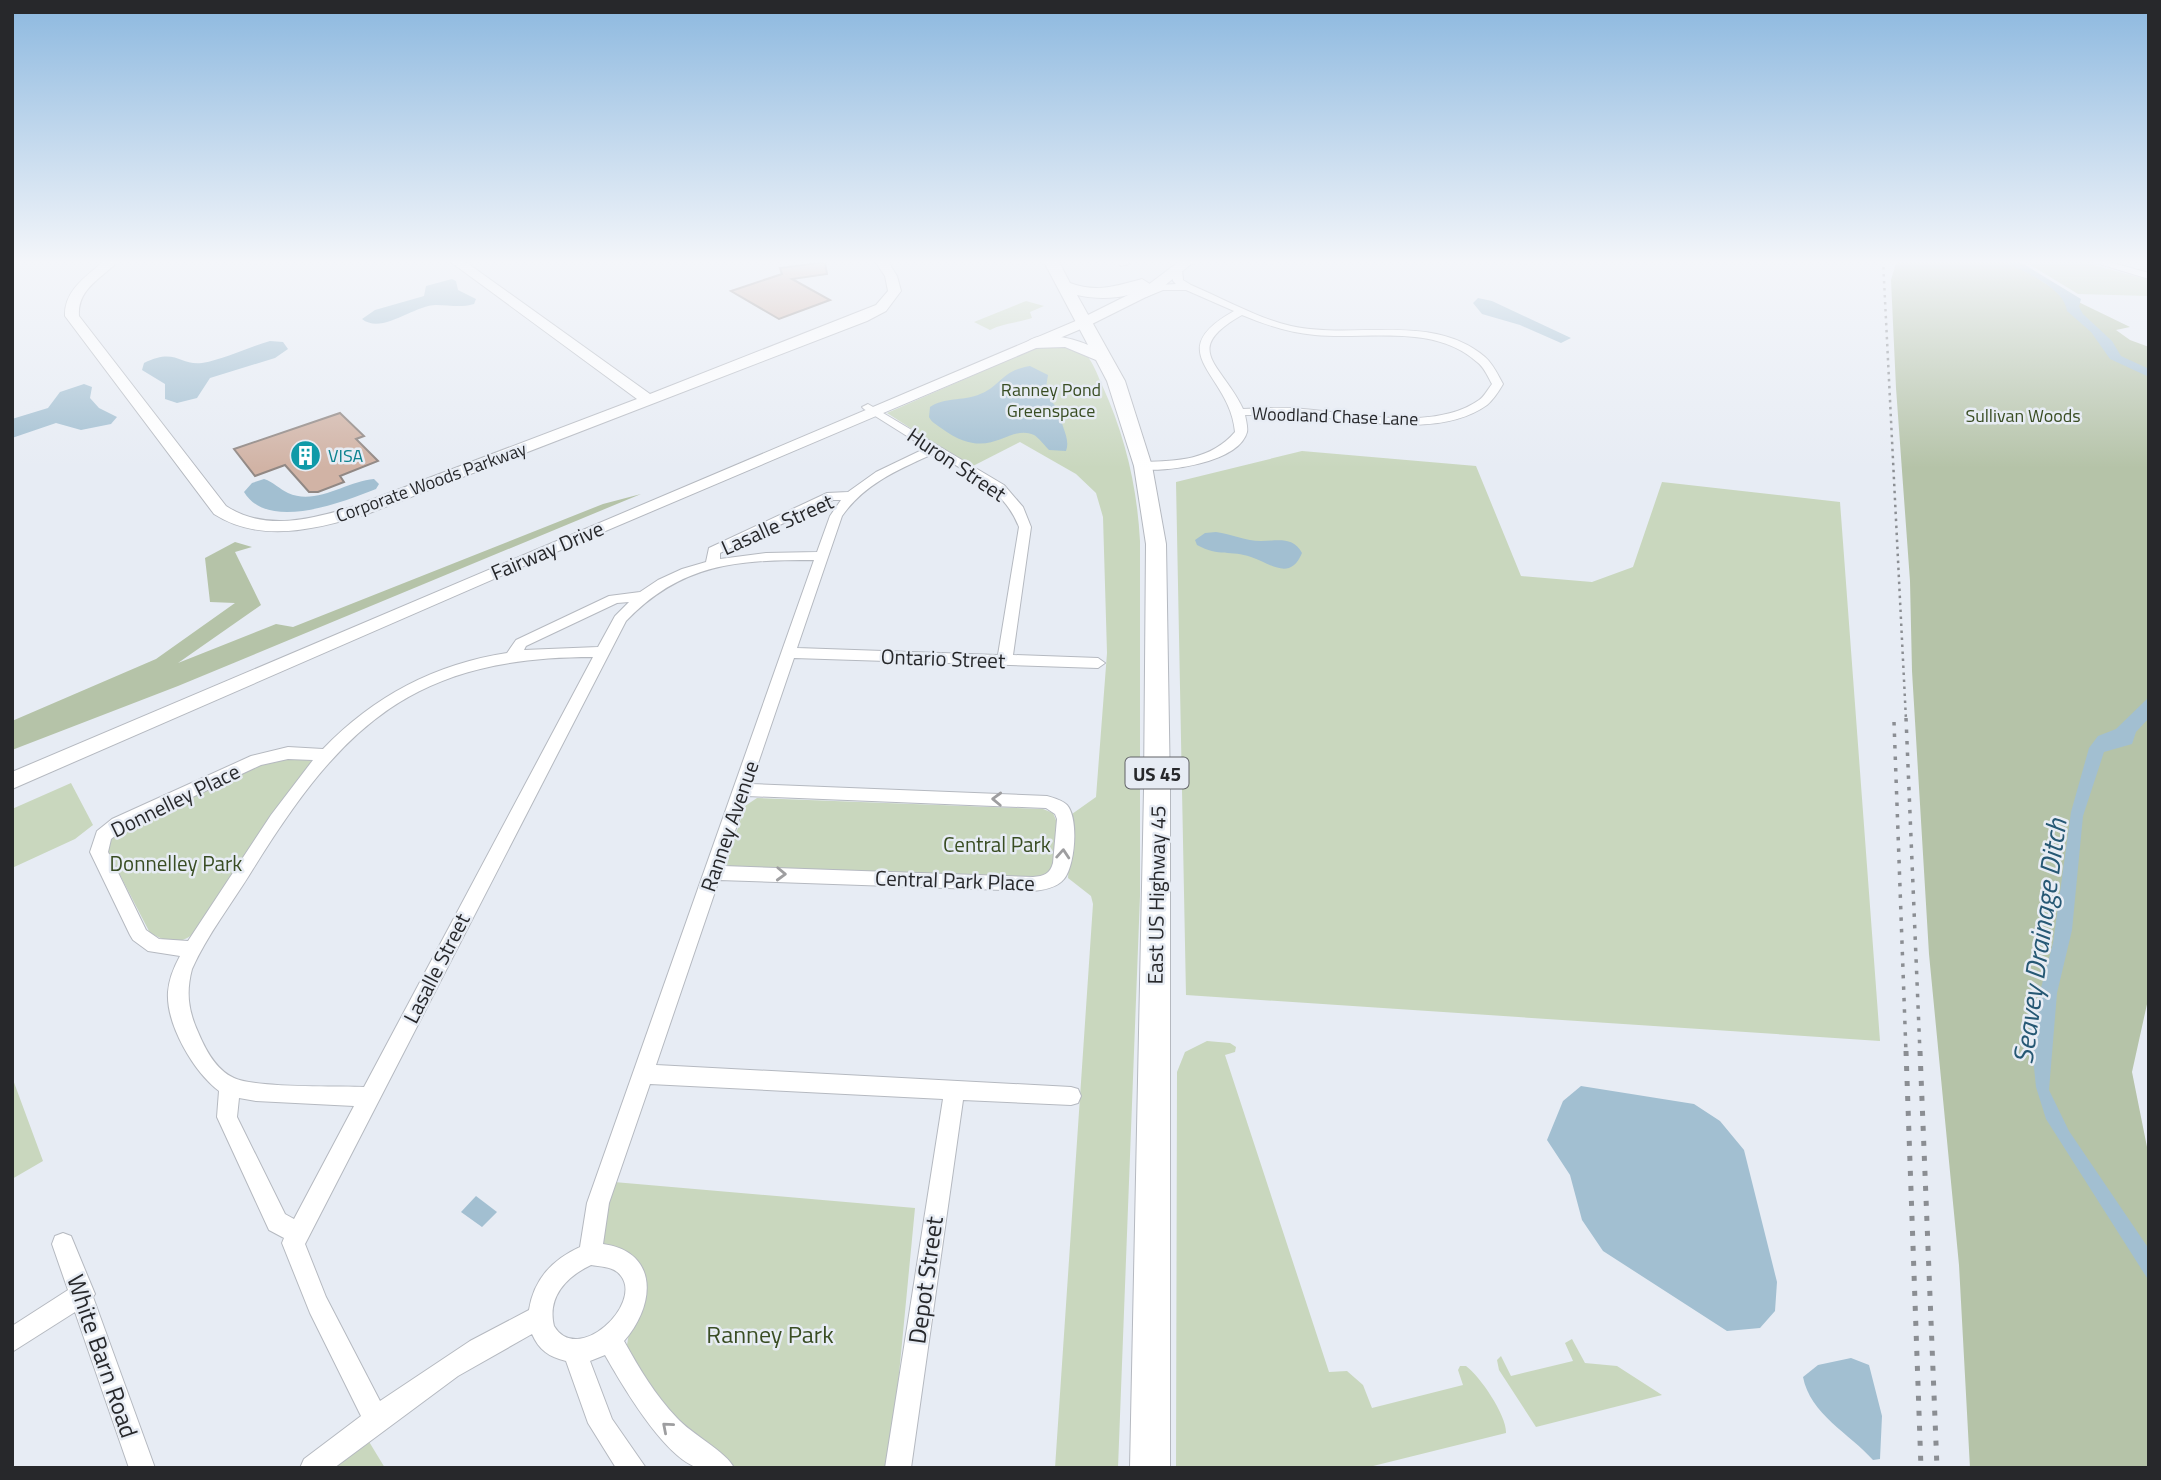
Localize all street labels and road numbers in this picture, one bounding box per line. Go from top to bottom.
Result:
street label: Woodland Chase Lane [1251,400,1419,432]
street label: Huron Street [901,419,1014,509]
street label: Corporate Woods Parkway [332,435,530,529]
street label: Lasalle Street [716,485,839,563]
street label: Fairway Drive [486,512,608,588]
street label: Ontario Street [880,640,1006,676]
street label: Donnelley Place [105,755,245,845]
street label: Ranney Avenue [692,756,766,896]
road number: US 45 [1126,758,1188,788]
street label: East US Highway 45 [1138,805,1174,985]
street label: Central Park Place [875,861,1035,899]
street label: Lasalle Street [395,907,478,1029]
street label: Depot Street [898,1213,952,1346]
street label: White Barn Road [58,1270,148,1442]

